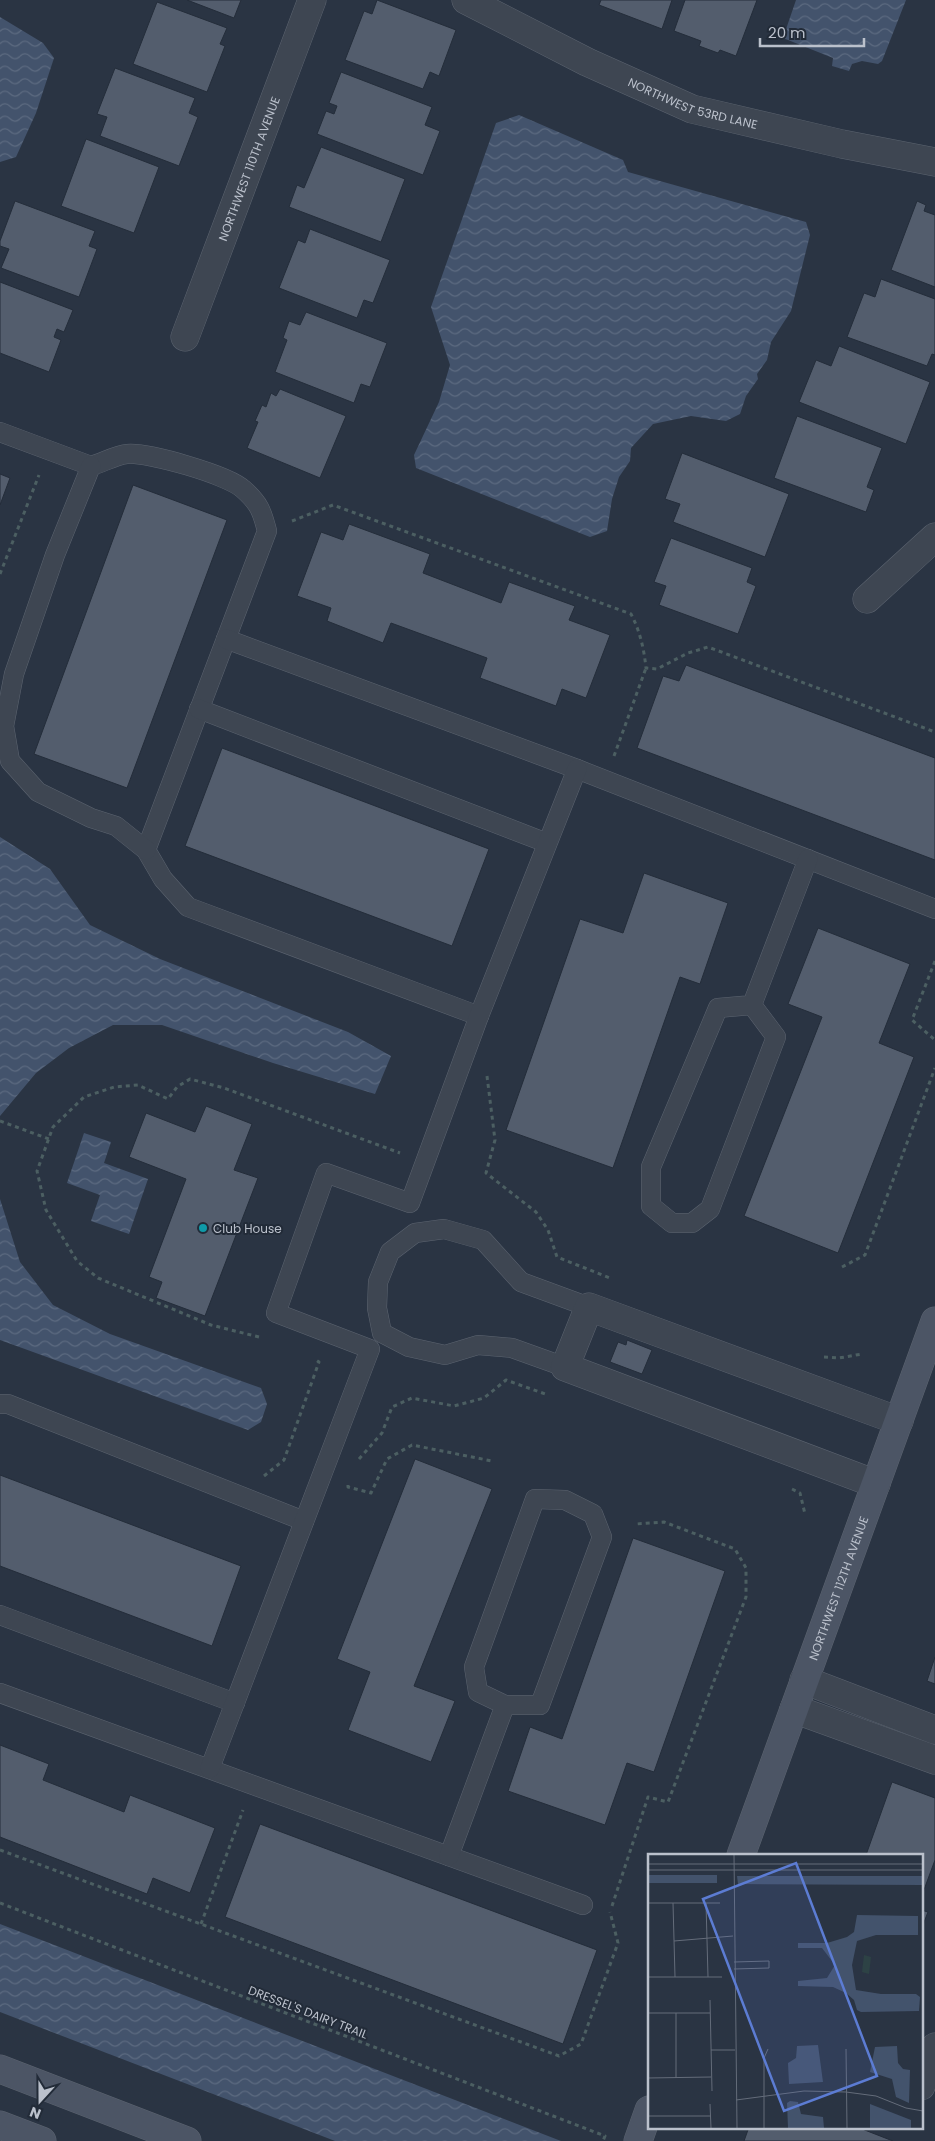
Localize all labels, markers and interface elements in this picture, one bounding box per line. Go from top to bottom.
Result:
scale bar [760,15,864,47]
text: 20 m [768,22,806,43]
street label: NORTHWEST 53RD LANE [625,73,759,133]
street label: NORTHWEST 110TH AVENUE [214,94,283,243]
place label: Club House [213,1220,282,1237]
marker: Club House [197,1222,209,1234]
street label: NORTHWEST 112TH AVENUE [804,1514,872,1663]
inset map [648,1854,922,2128]
street label: DRESSEL'S DAIRY TRAIL [246,1981,370,2043]
north arrow [15,2076,65,2126]
text: N [27,2102,44,2124]

